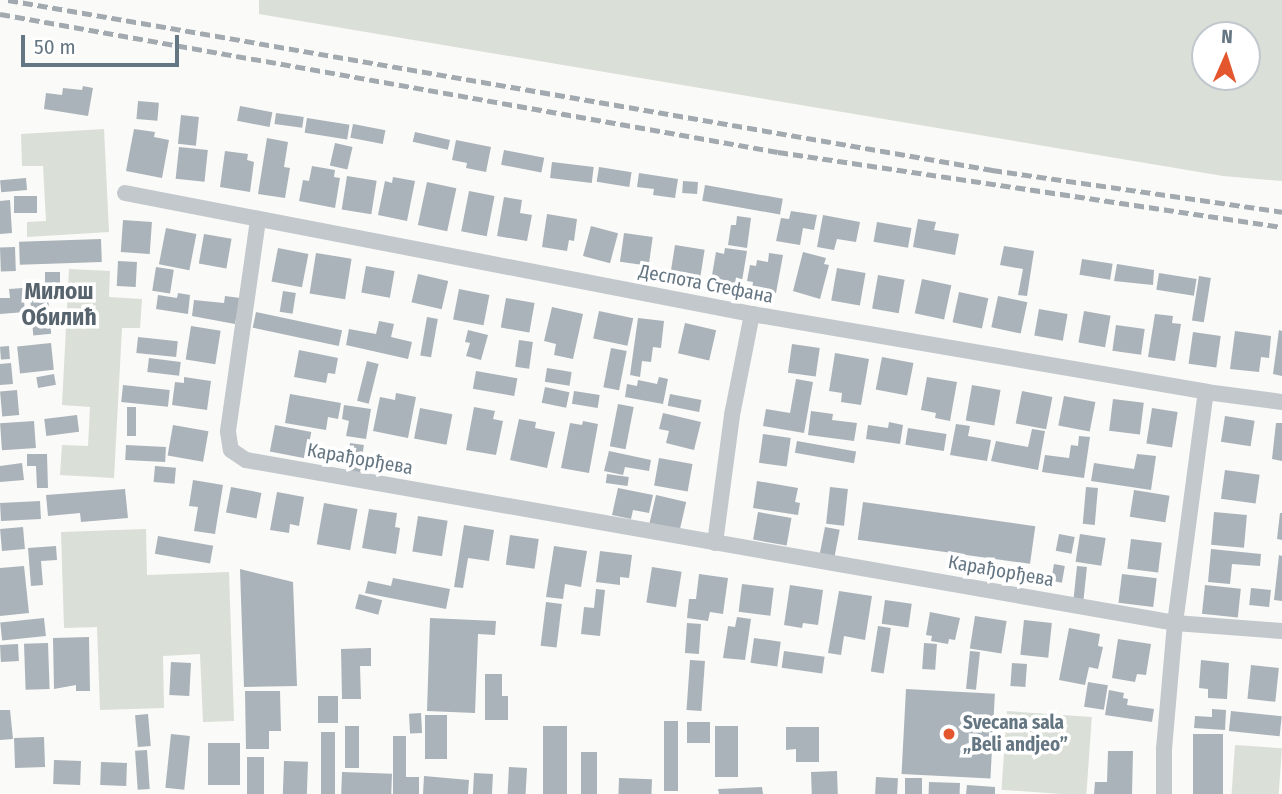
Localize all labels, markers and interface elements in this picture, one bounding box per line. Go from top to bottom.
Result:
scale bar [24,21,182,65]
north arrow [1191,21,1261,91]
text: N [1221,25,1233,48]
text: 50 m [34,34,76,60]
street label: Деспота Стефана [637,260,775,308]
district label: Милош Обилић [21,277,97,331]
street label: Карађорђева [305,438,415,480]
street label: Карађорђева [946,550,1056,592]
place label: Svecana sala „Beli andjeo” [963,712,1068,756]
marker: Svecana sala „Beli andjeo” [941,726,957,742]

